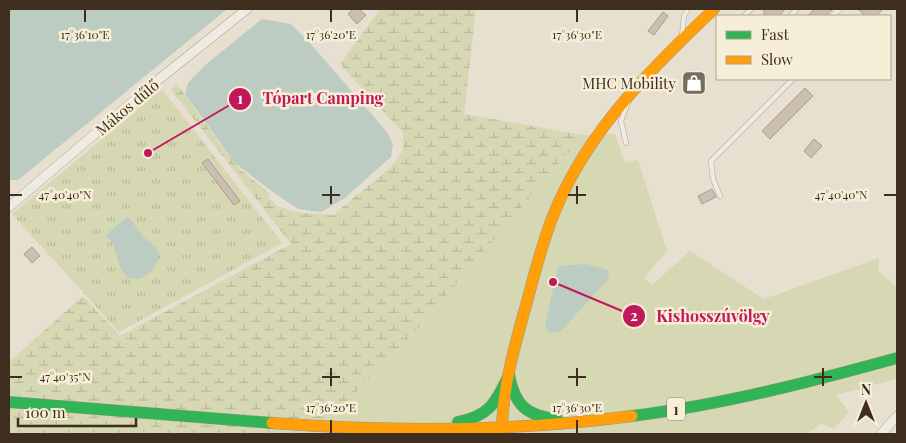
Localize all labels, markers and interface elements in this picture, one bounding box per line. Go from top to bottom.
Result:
legend [716,15,891,80]
text: Fast [761,24,790,44]
text: 17°36'10"E [60,26,110,42]
text: 17°36'20"E [306,26,356,42]
text: 17°36'30"E [552,26,602,42]
text: Slow [761,49,793,69]
shop icon: MHC Mobility [681,70,707,96]
place label: MHC Mobility [582,73,676,93]
street label: Mákos dűlő [91,75,163,139]
callout: Tópart Camping [228,83,394,114]
text: Tópart Camping [263,87,384,108]
text: 1 [237,88,243,108]
text: 47°40'40"N [39,186,92,202]
text: 47°40'40"N [815,186,868,202]
callout: Kishosszúvölgy [621,301,779,332]
text: 2 [630,305,638,325]
text: Kishosszúvölgy [656,305,770,326]
text: 47°40'35"N [39,368,91,384]
north arrow [841,378,891,428]
text: N [861,380,871,399]
scale bar [18,396,135,428]
road number: 1 [667,398,685,420]
text: 17°36'20"E [306,399,356,415]
text: 17°36'30"E [552,399,602,415]
text: 100 m [25,402,66,422]

